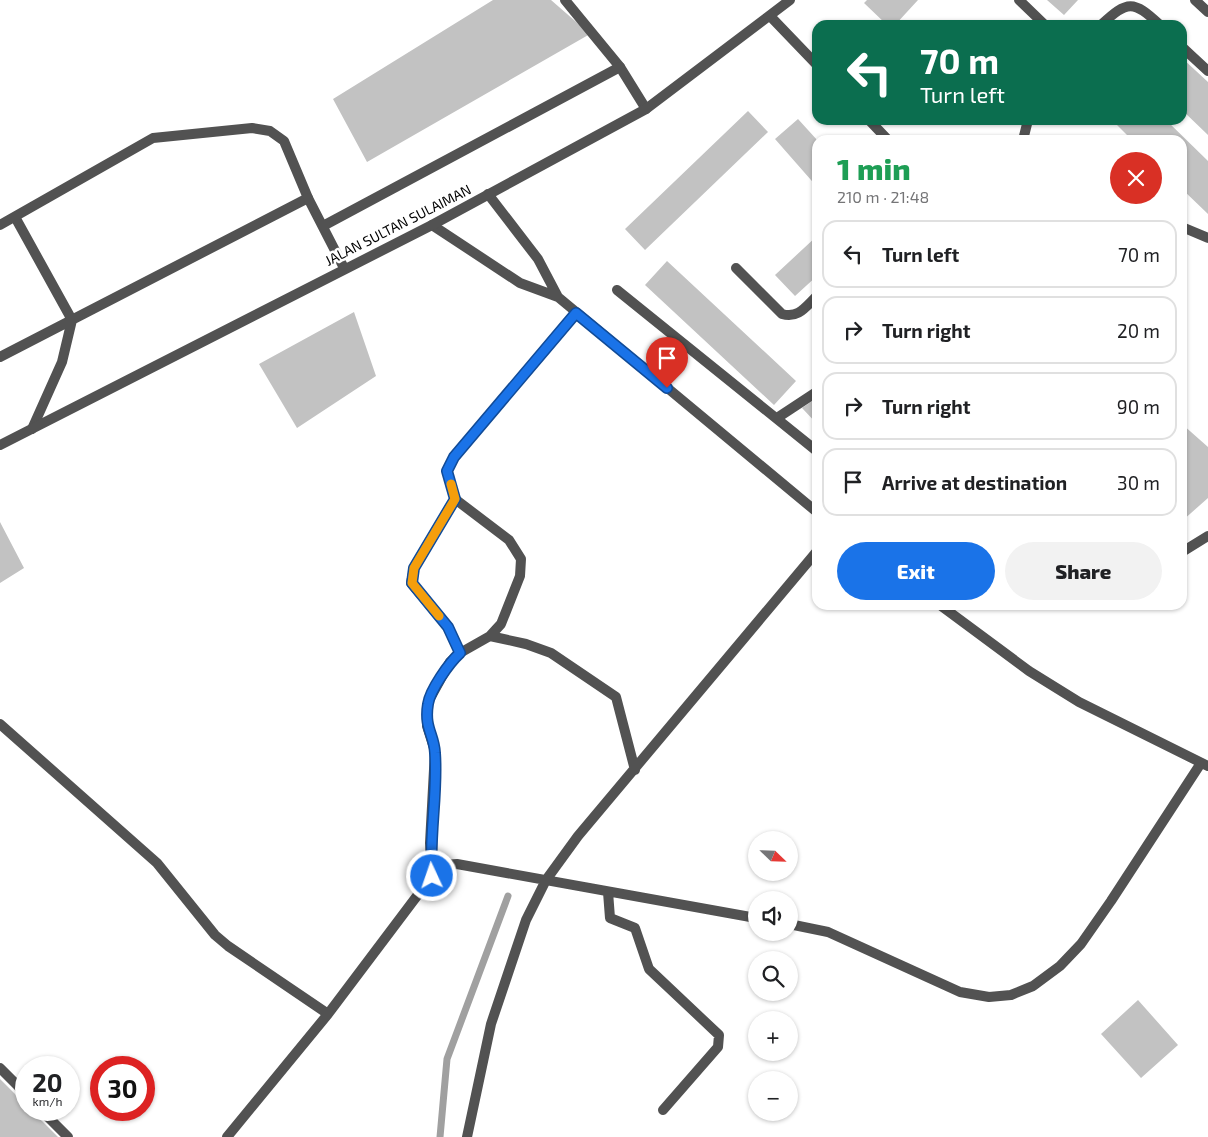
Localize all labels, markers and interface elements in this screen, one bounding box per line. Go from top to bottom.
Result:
text: 70 m [920,39,999,81]
icon: left [837,40,902,105]
text: Turn left [920,81,1005,107]
text: 1 min [837,150,911,186]
button: close [1110,152,1162,204]
street label: JALAN SULTAN SULAIMAN [322,180,474,269]
text: 210 m · 21:48 [837,187,929,206]
icon: left [839,240,867,268]
text: Turn left [882,243,959,266]
text: 70 m [1118,243,1160,266]
icon: right [839,316,867,344]
text: Turn right [882,319,970,342]
text: 20 m [1117,319,1160,342]
pin [646,337,688,388]
icon: arrive [653,344,681,372]
icon: right [839,392,867,420]
text: Turn right [882,395,970,418]
text: 90 m [1117,395,1160,418]
icon: arrive [839,468,867,496]
text: Arrive at destination [882,471,1067,494]
text: 30 m [1117,471,1160,494]
button: Exit [837,542,995,600]
button: Share [1005,542,1162,600]
north arrow [748,831,798,881]
map controls [748,831,798,1121]
position arrow [405,849,457,901]
button: sound [748,891,798,941]
button: search [748,951,798,1001]
button: + [748,1011,798,1061]
speed limit sign: 30 [90,1056,155,1121]
text: 20 [32,1067,63,1097]
button: − [748,1071,798,1121]
text: km/h [33,1094,62,1108]

